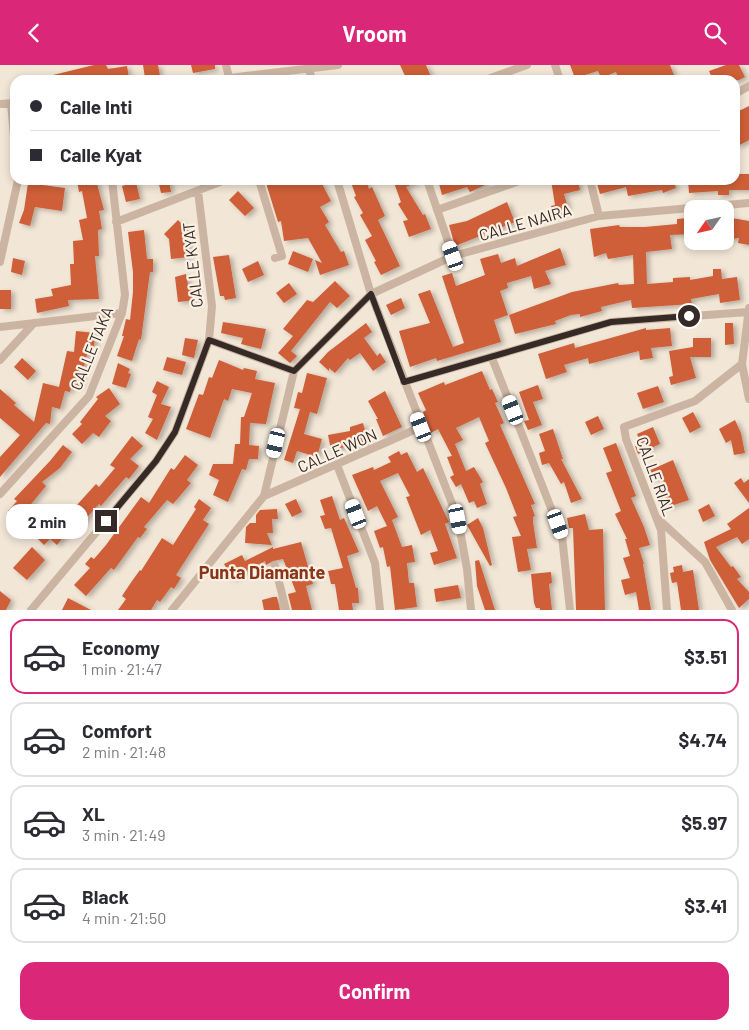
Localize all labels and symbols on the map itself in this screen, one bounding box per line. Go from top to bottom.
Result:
street label: CALLE NAIRA [477,200,574,244]
north arrow [684,200,734,250]
street label: CALLE KYAT [178,221,206,309]
car [441,239,464,273]
street label: CALLE TAKA [66,303,116,392]
route start [678,305,700,327]
car [500,393,525,427]
car [408,410,433,444]
street label: CALLE WON [294,424,380,476]
car [265,427,286,459]
street label: CALLE RIAL [633,434,679,518]
car [343,497,368,531]
callout: 2 min [6,503,88,539]
car [447,503,468,535]
car [545,507,570,541]
route end [95,510,117,532]
district label: Punta Diamante [199,561,325,583]

